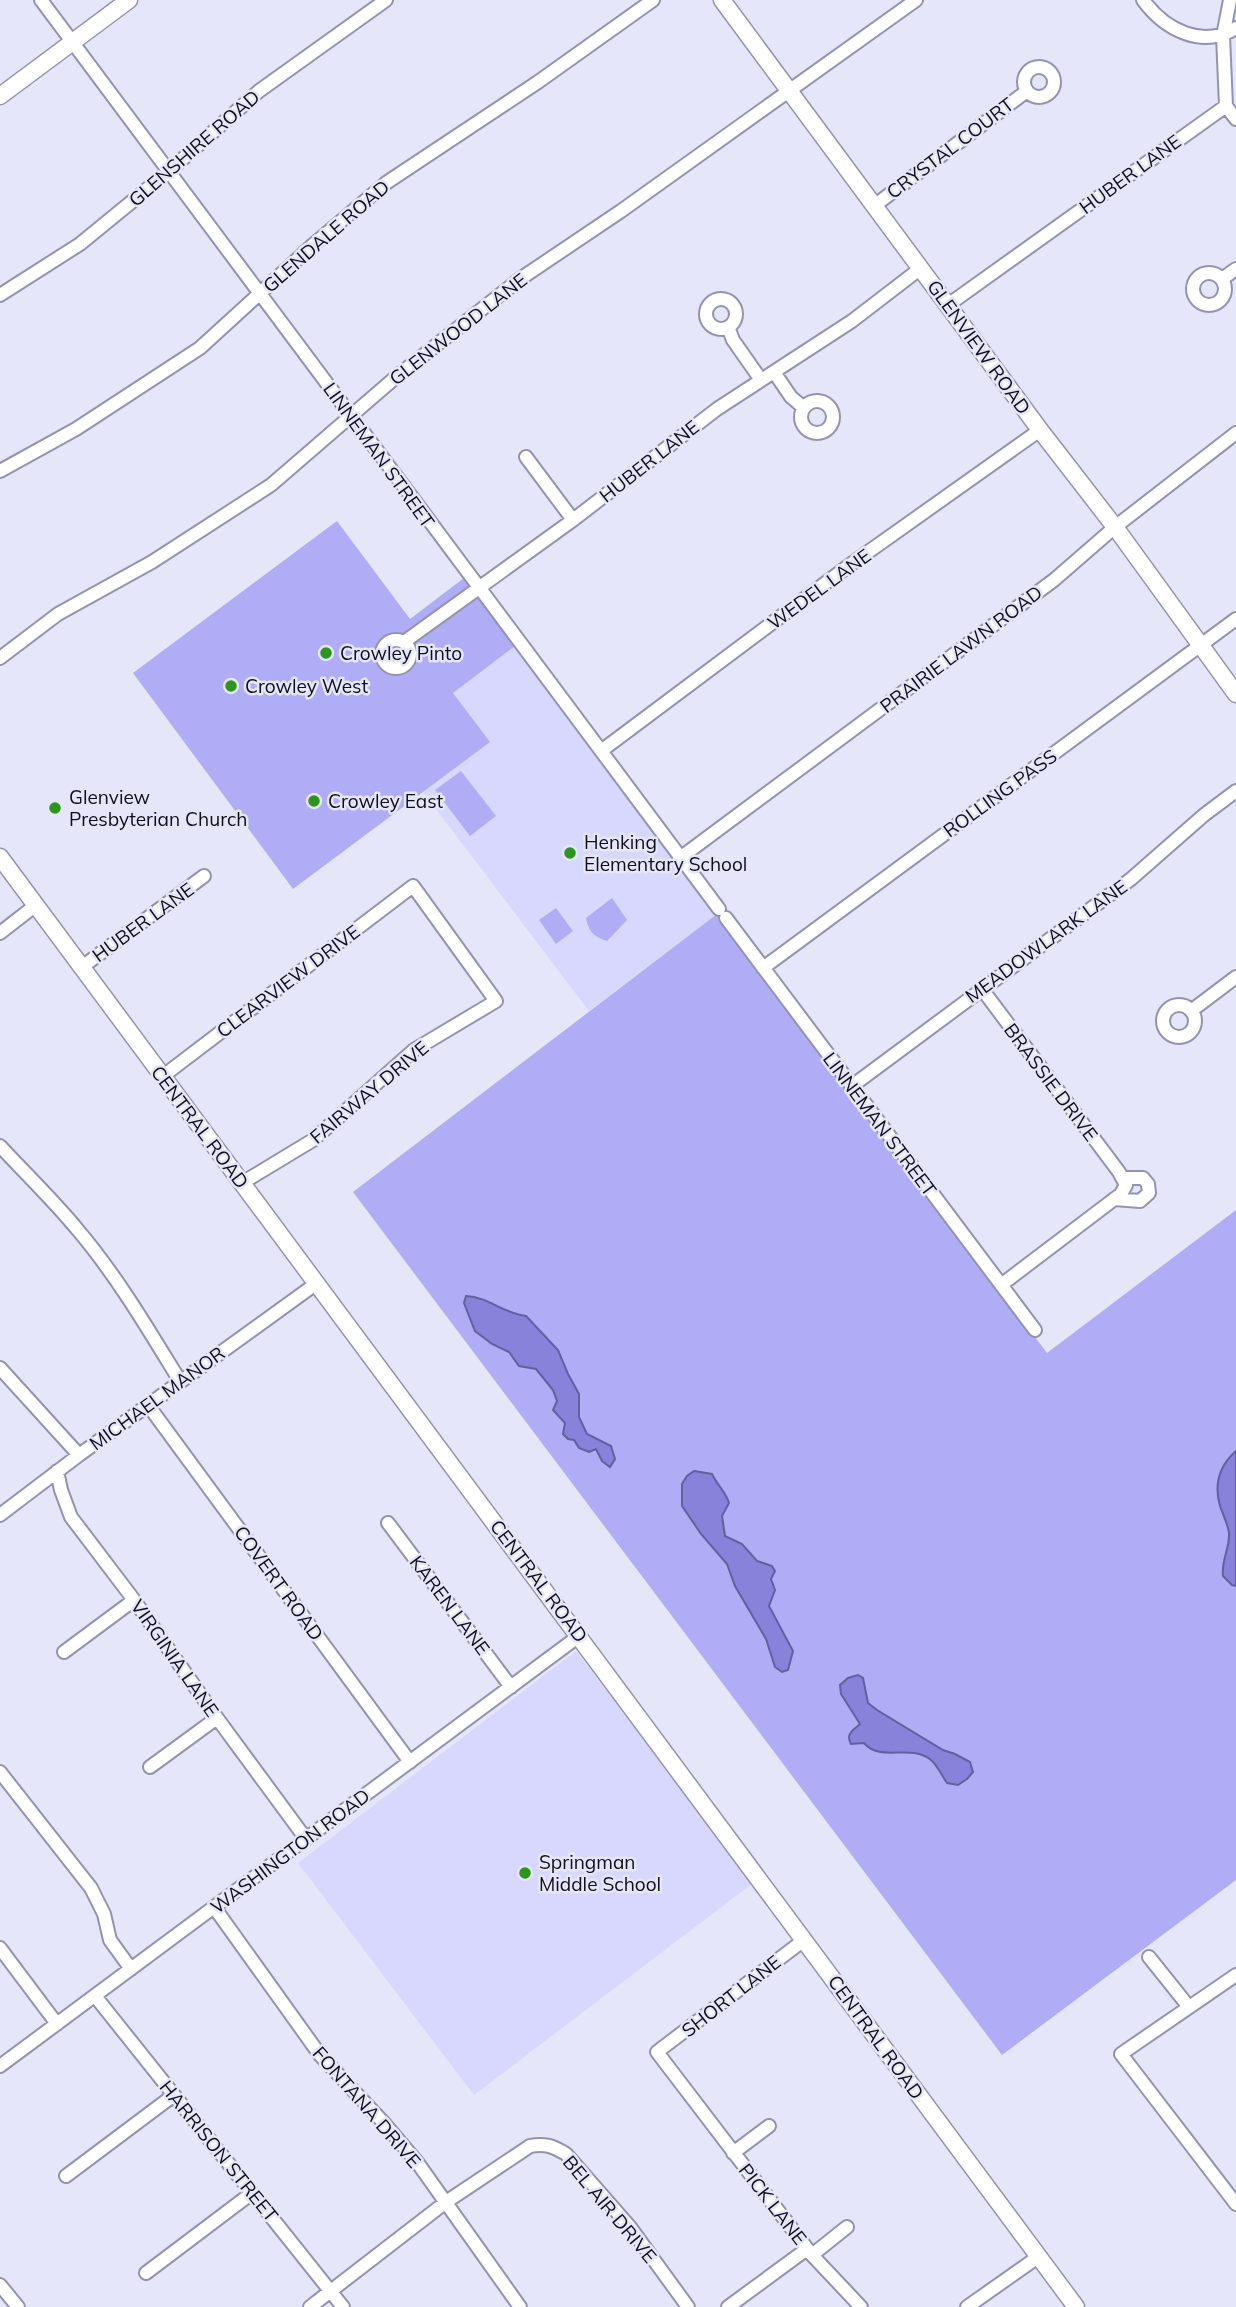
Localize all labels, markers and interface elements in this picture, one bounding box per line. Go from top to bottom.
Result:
street label: GLENSHIRE ROAD [124,85,264,211]
street label: CRYSTAL COURT [882,92,1019,204]
street label: HUBER LANE [1074,129,1186,219]
street label: GLENDALE ROAD [258,175,394,297]
street label: GLENWOOD LANE [384,268,532,390]
street label: GLENVIEW ROAD [922,275,1036,419]
street label: LINNEMAN STREET [318,378,440,533]
street label: HUBER LANE [594,415,704,507]
street label: WEDEL LANE [762,543,876,635]
street label: PRAIRIE LAWN ROAD [875,580,1047,718]
place label: Crowley Pinto [340,641,462,665]
marker: Crowley Pinto [318,645,334,661]
place label: Crowley West [245,674,368,698]
marker: Crowley West [223,678,239,694]
street label: ROLLING PASS [938,744,1062,842]
place label: Glenview Presbyterian Church [69,785,247,831]
place label: Crowley East [328,789,444,813]
marker: Crowley East [306,793,322,809]
marker: Glenview Presbyterian Church [47,800,63,816]
place label: Henking Elementary School [584,830,747,876]
marker: Henking Elementary School [562,845,578,861]
street label: MEADOWLARK LANE [960,874,1132,1008]
street label: HUBER LANE [87,877,199,967]
street label: CLEARVIEW DRIVE [212,919,364,1043]
street label: BRASSIE DRIVE [999,1018,1103,1146]
street label: FAIRWAY DRIVE [305,1035,433,1149]
street label: LINNEMAN STREET [818,1047,942,1201]
street label: CENTRAL ROAD [146,1061,254,1193]
street label: MICHAEL MANOR [85,1341,229,1455]
street label: CENTRAL ROAD [485,1515,593,1647]
street label: COVERT ROAD [229,1521,329,1645]
street label: KAREN LANE [405,1551,495,1659]
street label: VIRGINIA LANE [126,1595,224,1721]
street label: WASHINGTON ROAD [206,1783,374,1919]
place label: Springman Middle School [539,1850,661,1896]
marker: Springman Middle School [517,1865,533,1881]
street label: SHORT LANE [677,1950,785,2042]
street label: CENTRAL ROAD [823,1970,929,2104]
street label: FONTANA DRIVE [308,2041,426,2173]
street label: HARRISON STREET [155,2075,284,2227]
street label: BEL AIR DRIVE [558,2150,662,2268]
street label: PICK LANE [734,2159,812,2249]

